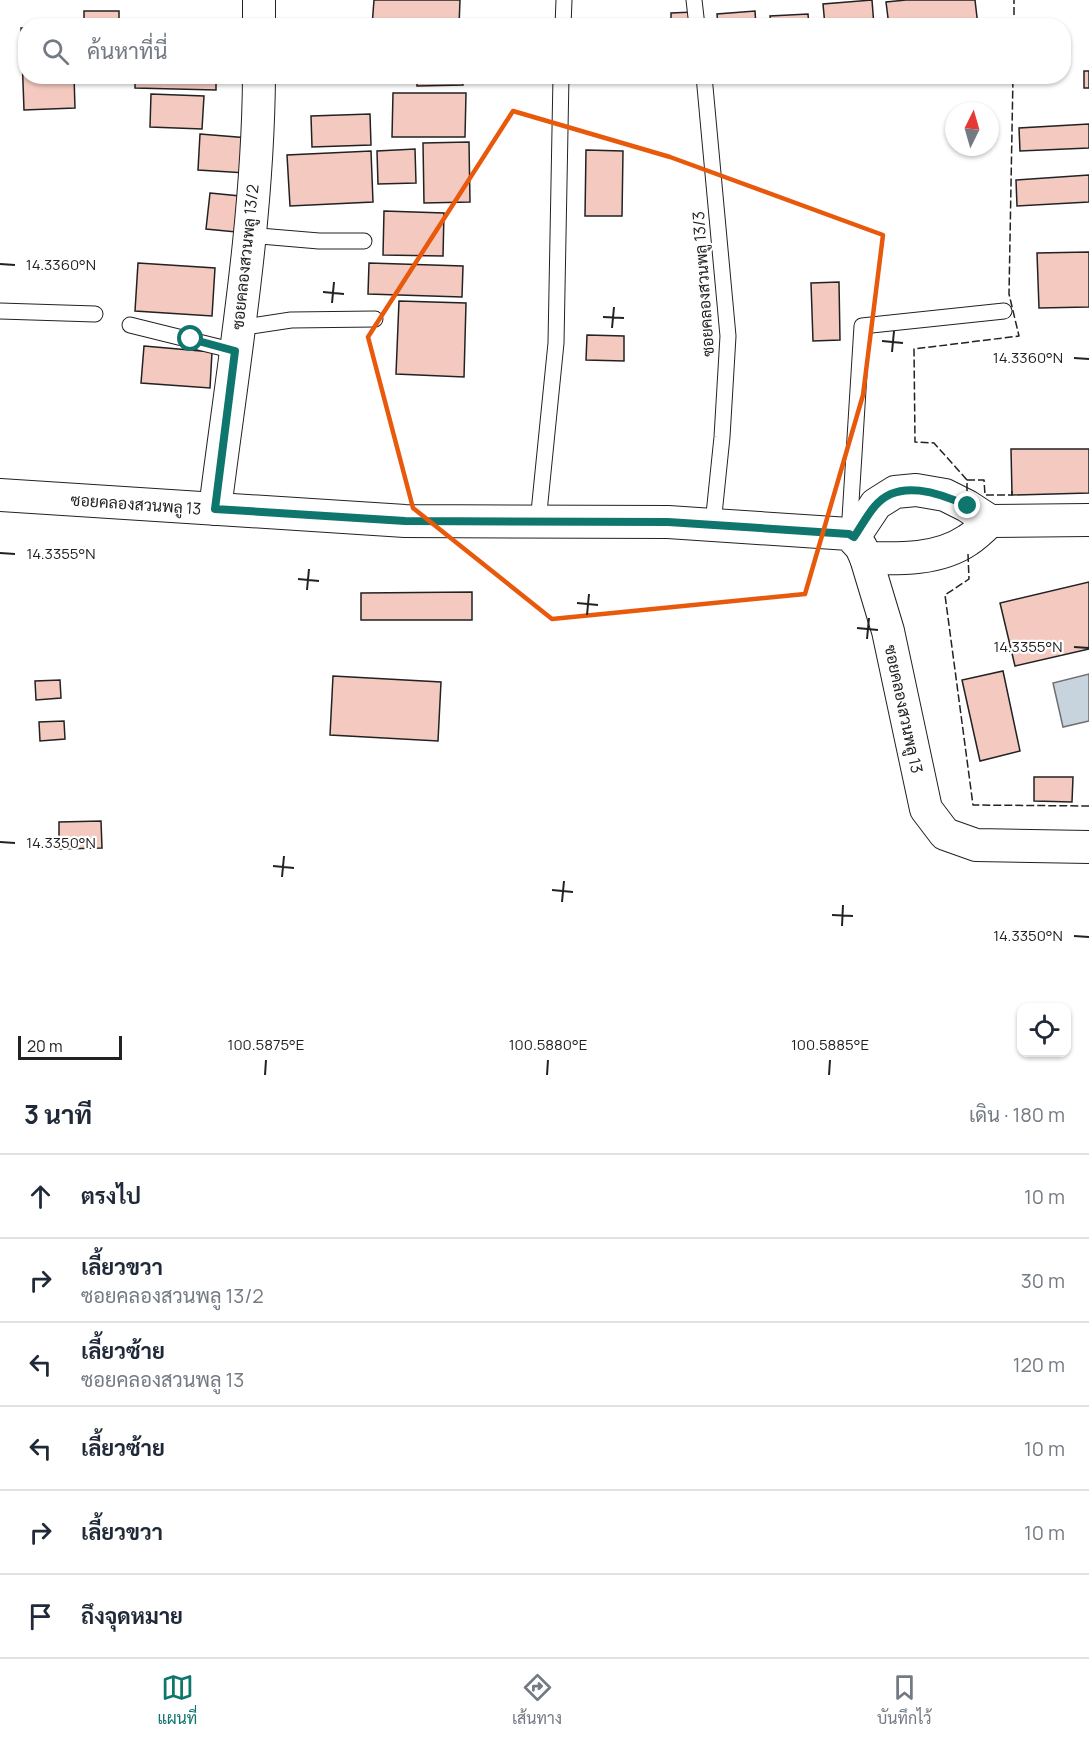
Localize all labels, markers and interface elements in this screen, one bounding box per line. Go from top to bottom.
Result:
search box [18,18,1071,84]
icon: search [39,35,72,68]
text: ค้นหาที่นี่ [87,36,167,66]
north arrow [945,102,999,156]
street label: ซอยคลองสวนพลู 13/2 [226,183,265,331]
street label: ซอยคลองสวนพลู 13/3 [687,210,720,357]
text: 14.3360°N [26,254,96,275]
route start [177,325,203,351]
text: 14.3360°N [993,347,1063,368]
street label: ซอยคลองสวนพลู 13 [70,488,202,521]
route end [954,492,980,518]
text: 14.3355°N [26,543,96,564]
text: 14.3355°N [993,636,1063,657]
street label: ซอยคลองสวนพลู 13 [879,643,928,775]
text: 14.3350°N [26,832,96,853]
text: 14.3350°N [993,925,1063,946]
map controls [1017,1003,1071,1057]
button: locate [1017,1003,1071,1057]
scale bar [18,1033,122,1060]
text: 100.5875°E [228,1034,304,1055]
text: 100.5880°E [509,1034,587,1055]
text: 100.5885°E [791,1034,869,1055]
text: 20 m [27,1035,63,1057]
text: 3 นาที [24,1096,92,1132]
text: เดิน · 180 m [969,1101,1065,1128]
icon: ahead [24,1180,57,1213]
text: ตรงไป [81,1181,141,1211]
text: 10 m [1024,1183,1065,1210]
text: เลี้ยวขวา [81,1252,163,1282]
icon: right [24,1264,57,1297]
text: 30 m [1021,1267,1065,1294]
text: ซอยคลองสวนพลู 13/2 [81,1282,264,1309]
text: เลี้ยวซ้าย [81,1336,165,1366]
icon: left [24,1348,57,1381]
text: 120 m [1013,1351,1065,1378]
text: ซอยคลองสวนพลู 13 [81,1366,244,1393]
icon: left [24,1432,57,1465]
text: เลี้ยวซ้าย [81,1433,165,1463]
text: 10 m [1024,1435,1065,1462]
icon: right [24,1516,57,1549]
text: เลี้ยวขวา [81,1517,163,1547]
text: 10 m [1024,1519,1065,1546]
icon: arrive [24,1600,57,1633]
text: ถึงจุดหมาย [81,1601,183,1631]
tab: แผนที่ [157,1671,197,1729]
tab: เส้นทาง [512,1671,562,1729]
tab: บันทึกไว้ [877,1671,932,1729]

